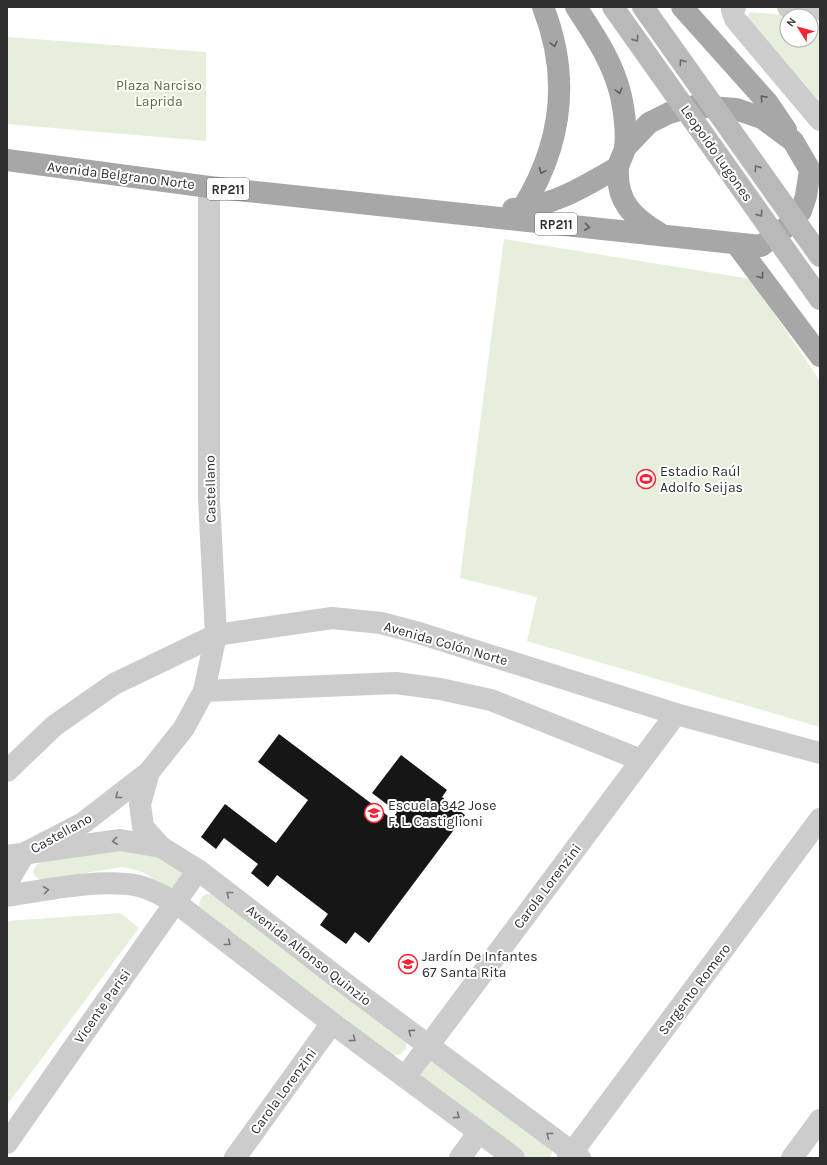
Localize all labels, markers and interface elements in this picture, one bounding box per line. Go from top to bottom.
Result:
north arrow [779,8,819,48]
text: N [784,15,799,29]
one-way arrow [631,35,639,42]
one-way arrow [550,41,558,48]
one-way arrow [680,59,687,66]
park label: Plaza Narciso Laprida [116,77,202,110]
one-way arrow [614,87,623,94]
one-way arrow [761,95,768,102]
street label: Leopoldo Lugones [677,102,756,205]
street label: Avenida Belgrano Norte [46,158,196,193]
one-way arrow [755,165,762,172]
one-way arrow [539,168,547,175]
road number: RP211 [207,178,249,200]
one-way arrow [755,209,762,216]
road number: RP211 [535,213,577,235]
one-way arrow [584,222,590,231]
one-way arrow [756,272,763,279]
street label: Castellano [201,455,220,523]
place label: Estadio Raúl Adolfo Seijas [660,463,743,496]
sports icon: Estadio Raúl Adolfo Seijas [635,468,657,490]
street label: Avenida Colón Norte [382,618,510,669]
one-way arrow [116,791,123,798]
place label: Escuela 342 Jose F. L. Castiglioni [388,797,496,830]
school or university icon: Escuela 342 Jose F. L. Castiglioni [363,802,385,824]
street label: Castellano [27,810,95,857]
one-way arrow [112,836,118,845]
street label: Carola Lorenzini [510,840,585,932]
one-way arrow [43,886,49,895]
one-way arrow [227,892,234,899]
street label: Avenida Alfonso Quinzio [243,901,375,1009]
one-way arrow [223,938,230,945]
street label: Sargento Romero [655,940,734,1038]
place label: Jardín De Infantes 67 Santa Rita [422,948,538,981]
school or university icon: Jardín De Infantes 67 Santa Rita [397,953,419,975]
street label: Vicente Parisi [71,966,134,1047]
one-way arrow [408,1030,415,1037]
one-way arrow [349,1034,356,1042]
street label: Carola Lorenzini [246,1045,320,1138]
one-way arrow [453,1111,460,1118]
one-way arrow [546,1133,553,1140]

